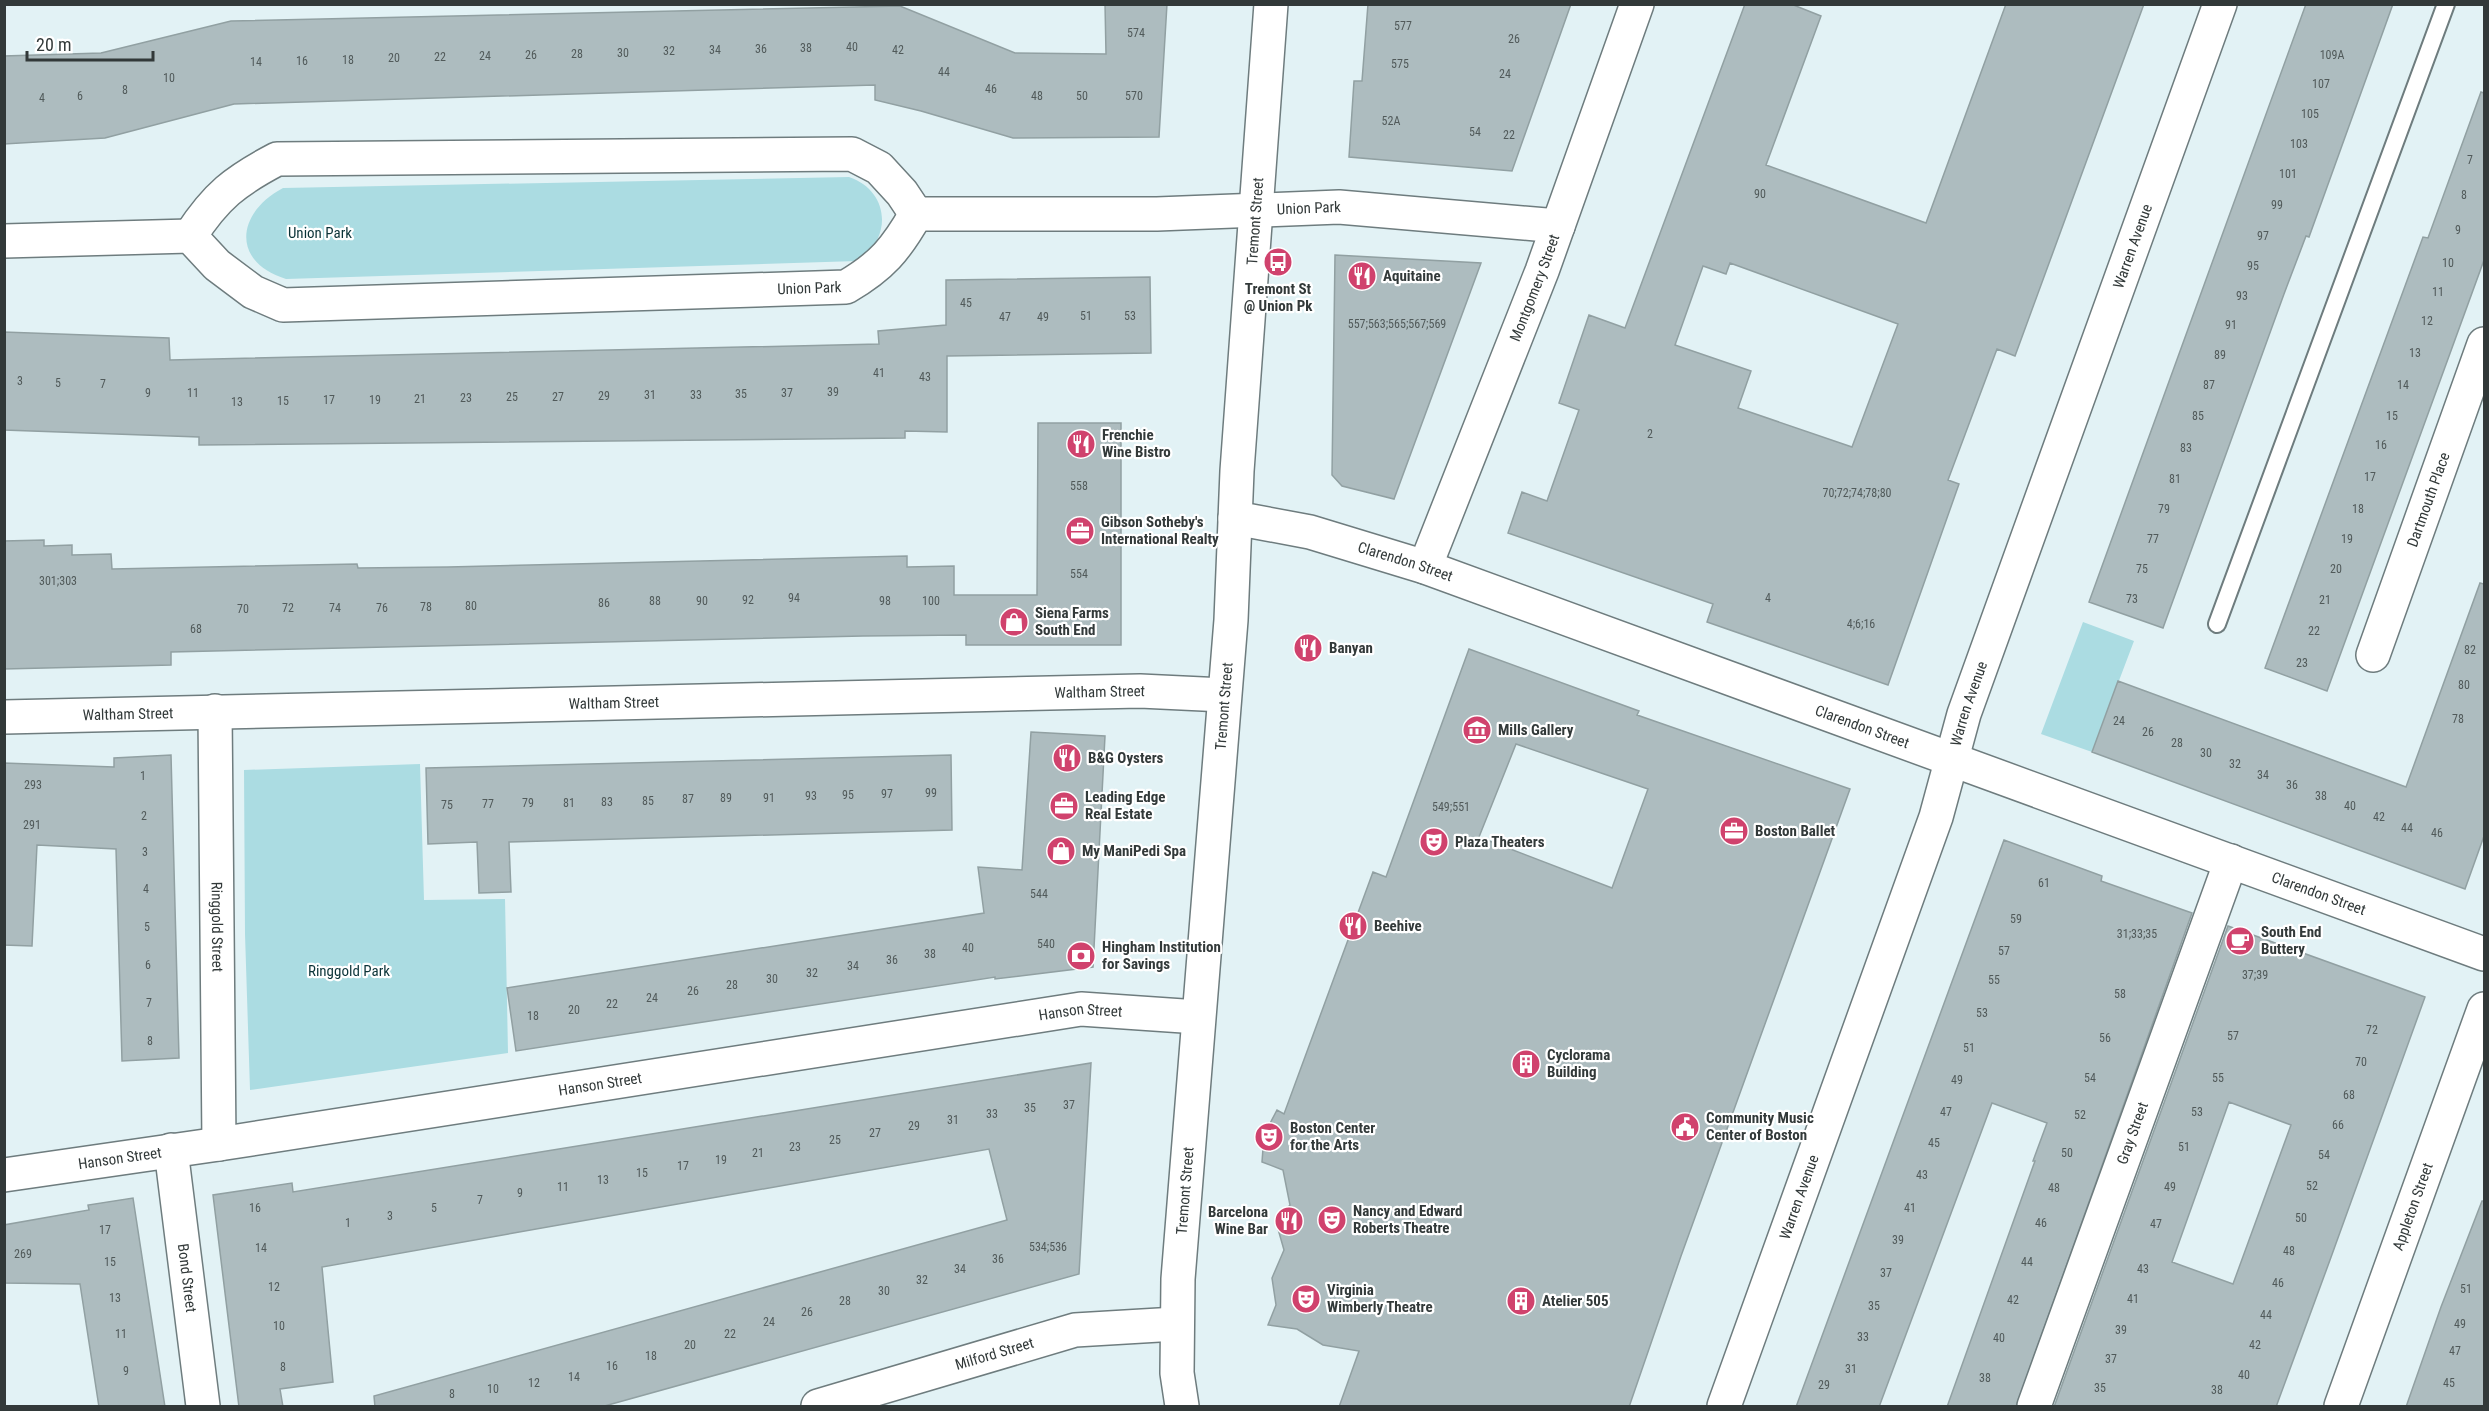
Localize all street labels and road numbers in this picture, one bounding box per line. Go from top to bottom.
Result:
street label: Tremont Street [1243,177,1267,266]
street label: Union Park [1276,198,1342,218]
street label: Warren Avenue [2109,202,2156,291]
street label: Montgomery Street [1506,232,1563,344]
street label: Union Park [777,278,842,298]
street label: Dartmouth Place [2403,450,2454,549]
street label: Clarendon Street [1356,538,1455,585]
street label: Warren Avenue [1947,659,1991,748]
street label: Tremont Street [1212,662,1237,751]
street label: Waltham Street [1054,682,1145,702]
street label: Waltham Street [568,693,659,713]
street label: Clarendon Street [1813,701,1912,752]
street label: Waltham Street [82,704,173,724]
street label: Clarendon Street [2269,868,2368,919]
street label: Ringgold Street [208,882,226,972]
street label: Hanson Street [1037,1000,1123,1025]
street label: Hanson Street [557,1069,643,1100]
street label: Gray Street [2113,1100,2152,1167]
street label: Hanson Street [77,1143,163,1173]
street label: Tremont Street [1173,1146,1198,1235]
street label: Warren Avenue [1776,1153,1823,1242]
street label: Appleton Street [2389,1160,2437,1253]
street label: Bond Street [174,1243,200,1313]
street label: Milford Street [953,1334,1036,1374]

